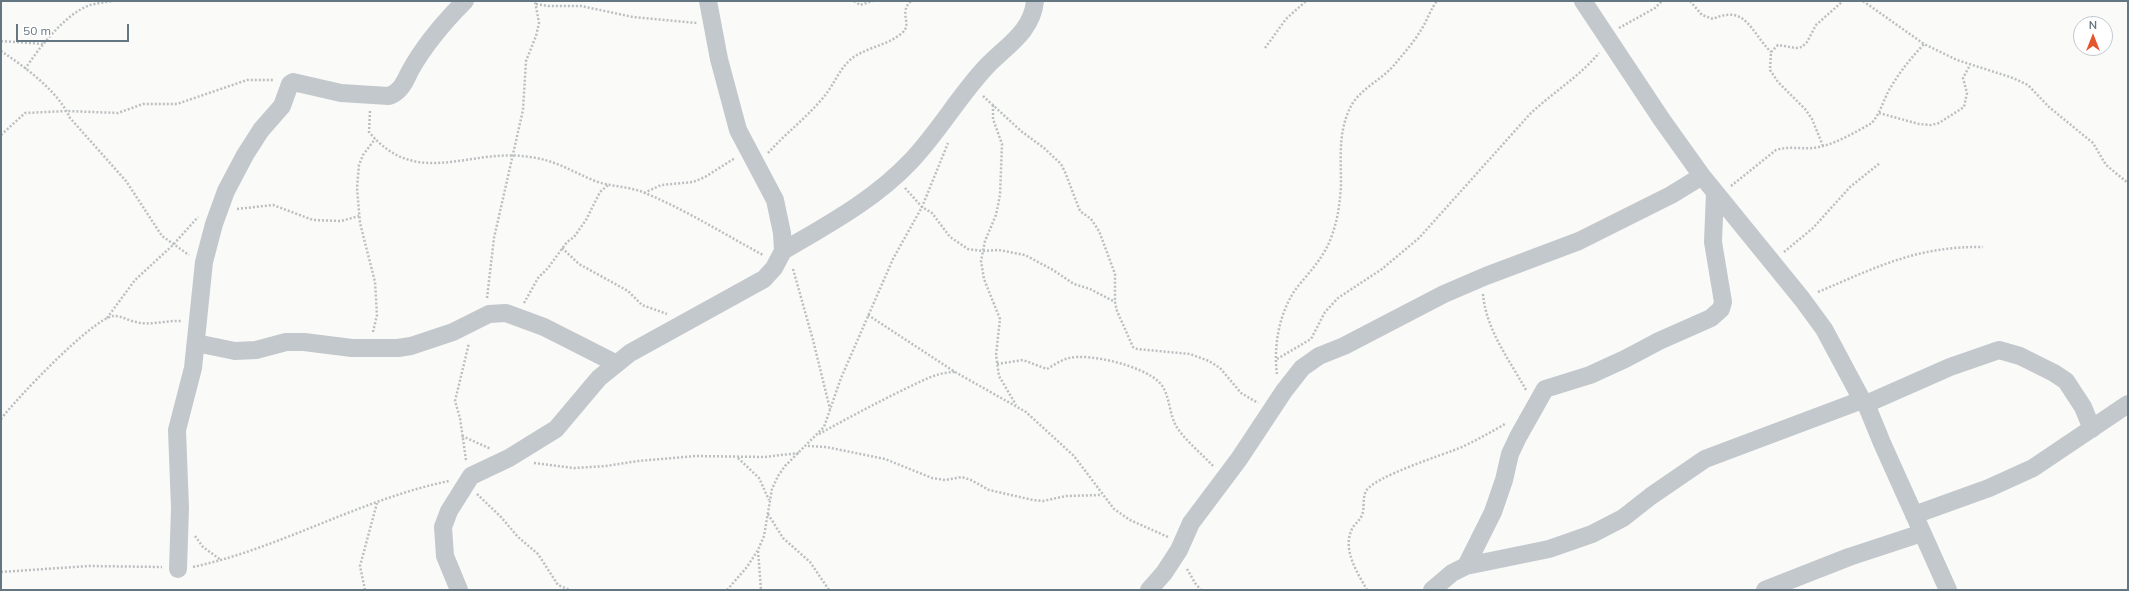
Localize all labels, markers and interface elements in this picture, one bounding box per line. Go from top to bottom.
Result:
scale bar [18,16,131,42]
north arrow [2073,16,2113,56]
text: N [2089,18,2097,32]
text: 50 m [23,23,51,38]

